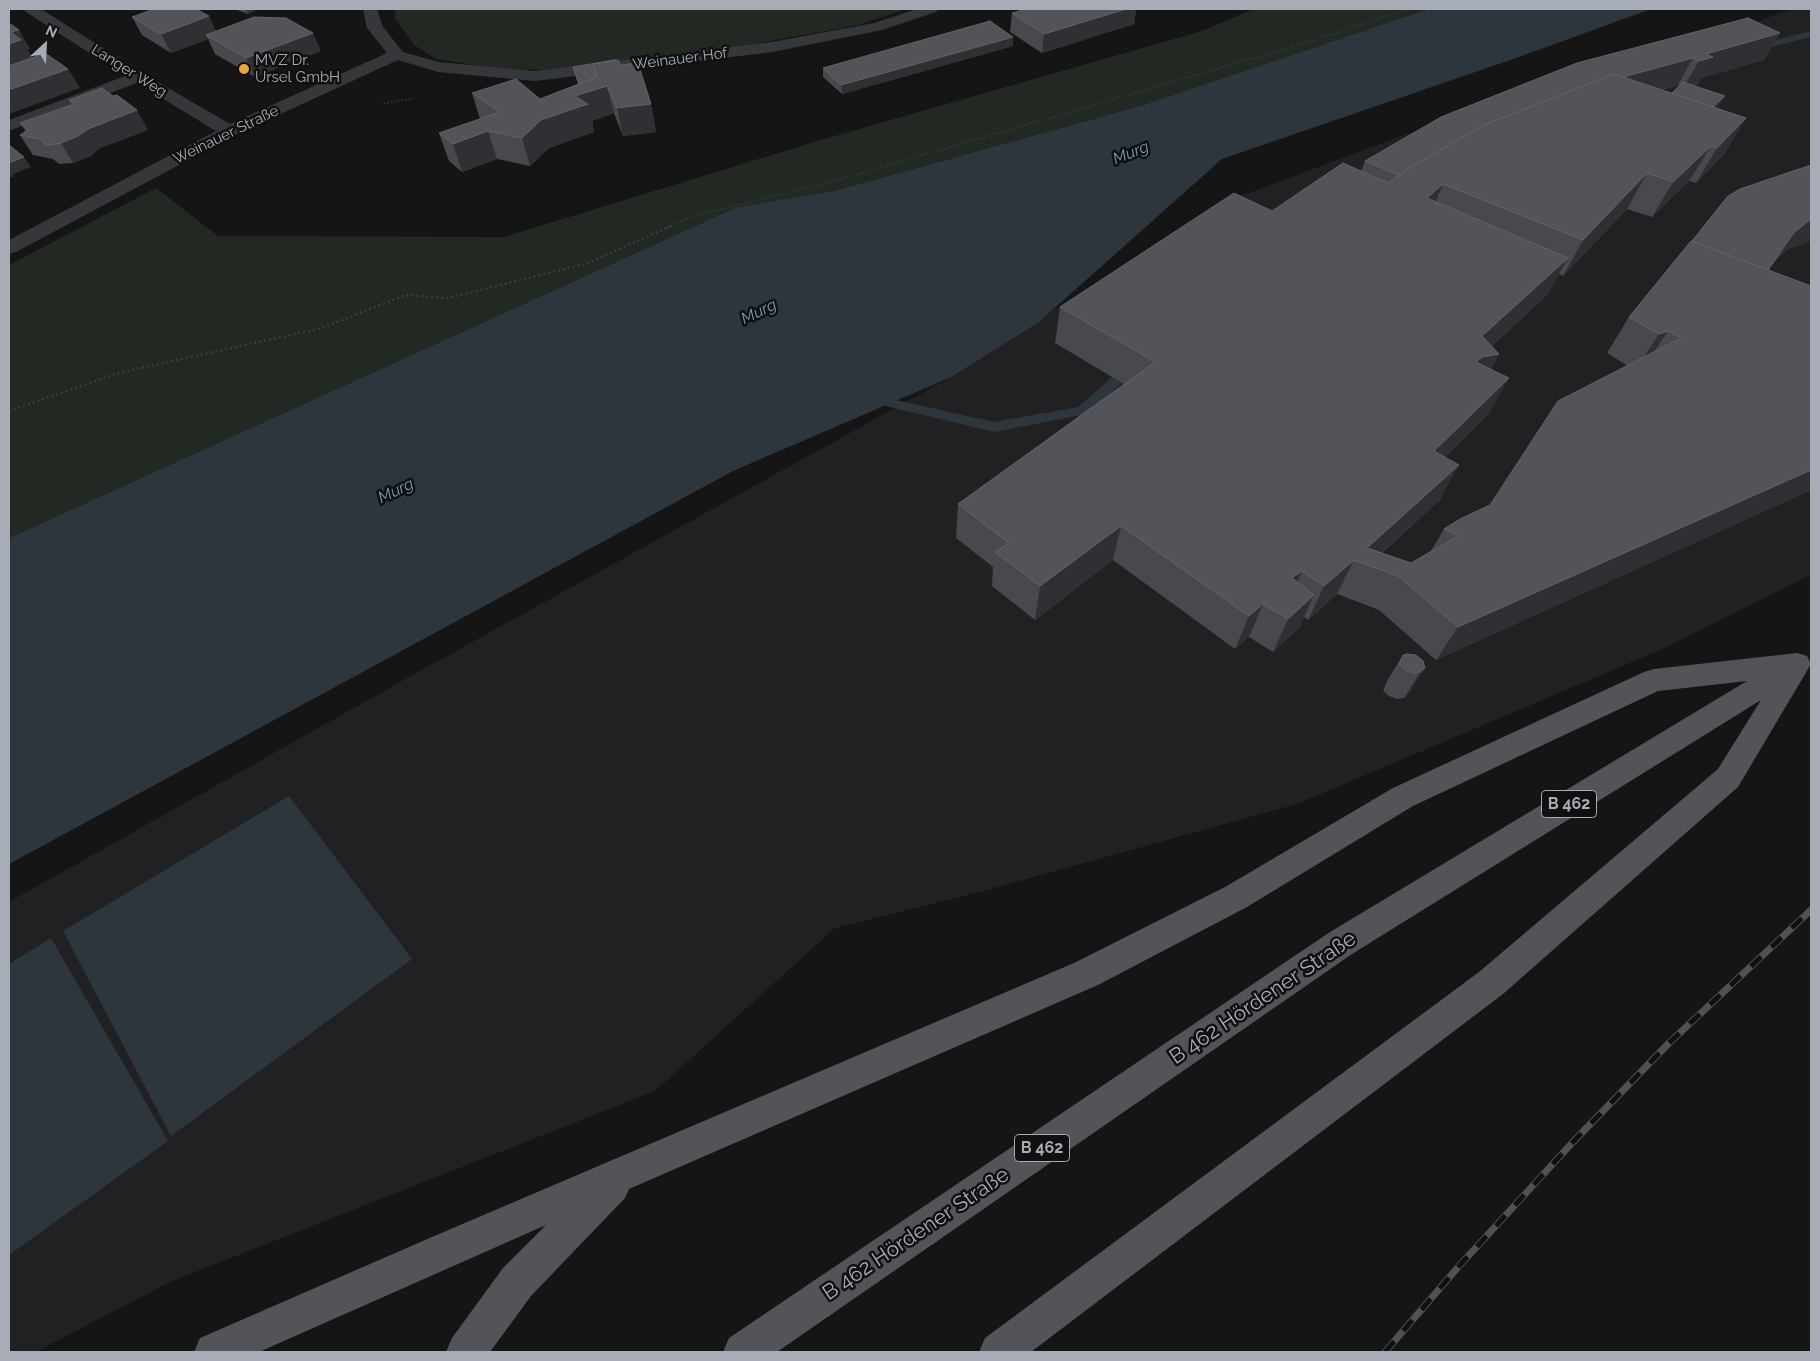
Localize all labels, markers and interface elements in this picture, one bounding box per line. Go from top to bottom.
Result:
north arrow [20,20,70,70]
text: N [43,22,60,41]
street label: Langer Weg [88,41,170,101]
street label: Weinauer Hof [632,44,728,74]
place label: MVZ Dr. Ursel GmbH [255,51,340,86]
marker: MVZ Dr. Ursel GmbH [237,62,251,76]
street label: Weinauer Straße [170,102,282,168]
water label: Murg [1110,137,1152,169]
water label: Murg [738,295,780,329]
water label: Murg [375,474,417,508]
road number: B 462 [1542,791,1596,818]
street label: B 462 Hördener Straße [1165,926,1361,1070]
road number: B 462 [1014,1134,1070,1162]
street label: B 462 Hördener Straße [818,1162,1014,1306]

